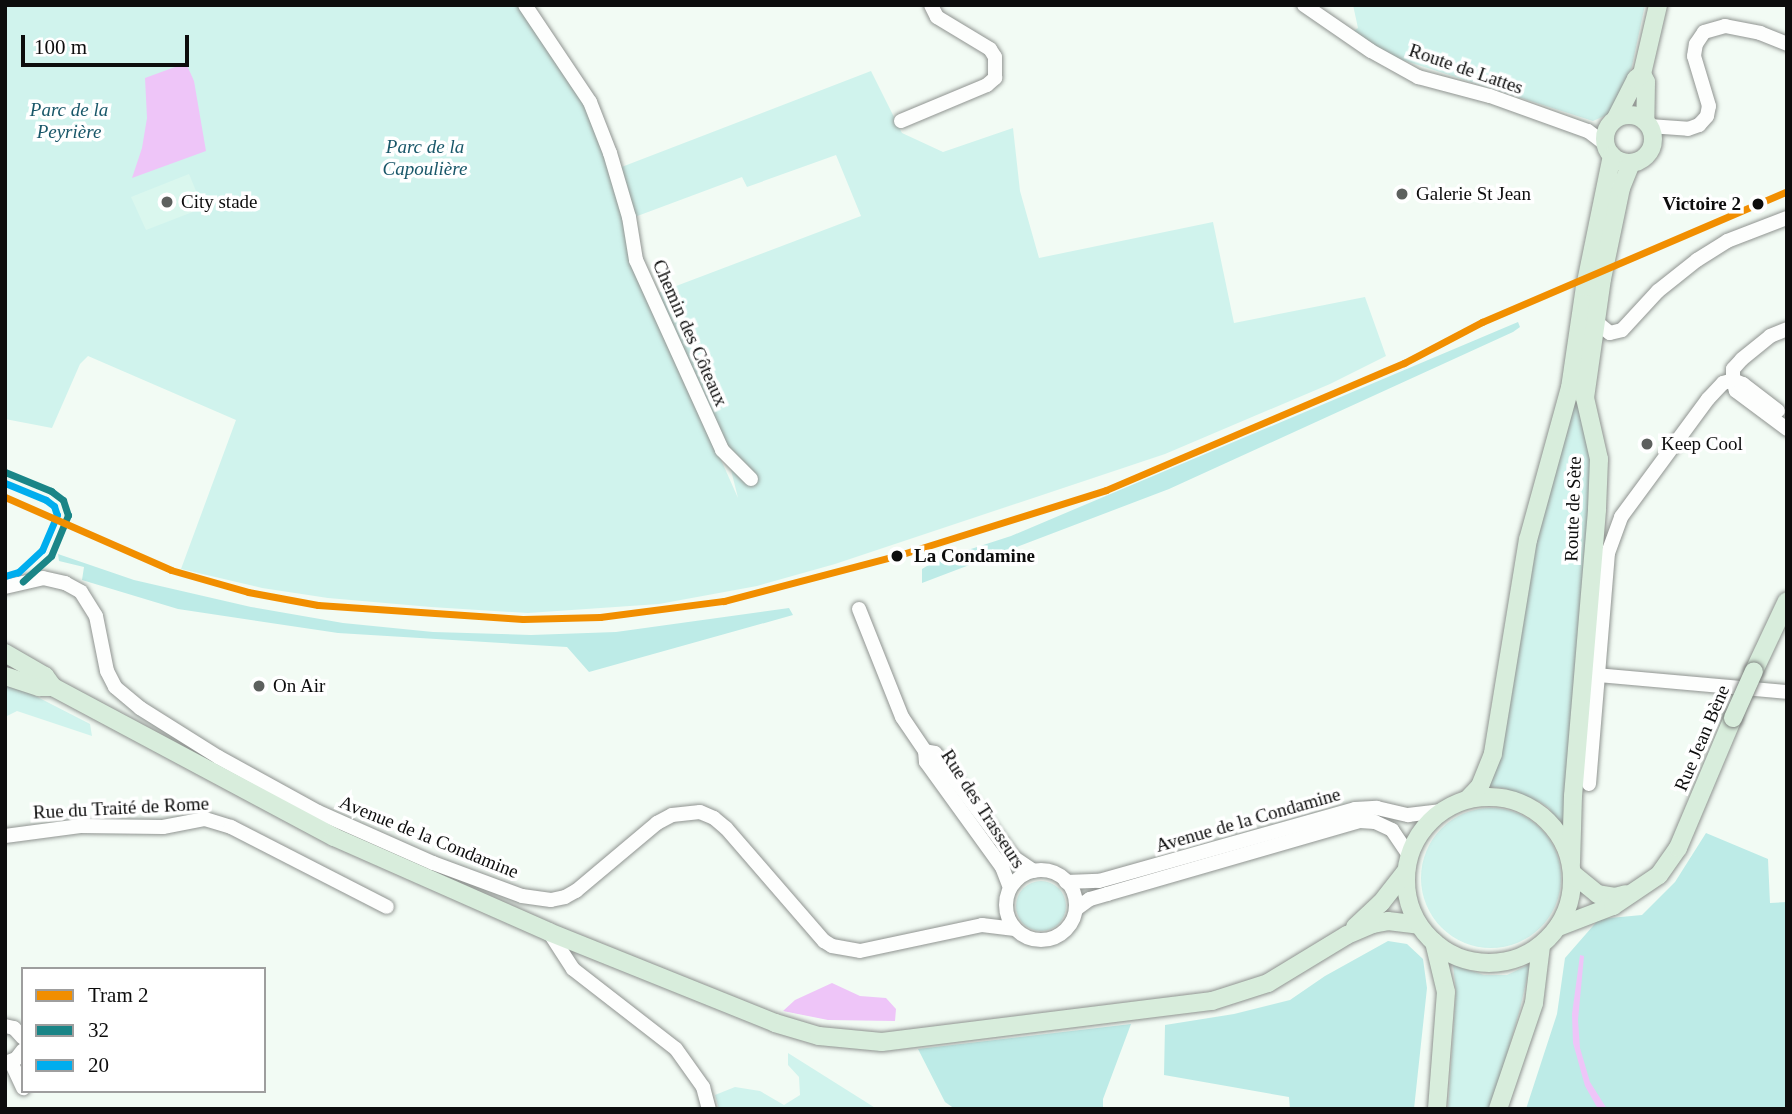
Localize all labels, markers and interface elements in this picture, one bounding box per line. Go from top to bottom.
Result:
scale bar [24,21,192,65]
text: 100 m [34,35,87,59]
street label: Route de Lattes [1406,39,1526,99]
park label: Parc de la Peyrière [30,99,108,143]
park label: Parc de la Capoulière [383,136,467,180]
place label: Galerie St Jean [1416,183,1531,205]
marker: Galerie St Jean [1394,186,1410,202]
place label: City stade [181,191,258,213]
place label: Victoire 2 [1662,193,1741,215]
marker: Victoire 2 [1747,193,1769,215]
marker: City stade [159,194,175,210]
street label: Chemin des Côteaux [647,256,733,410]
place label: Keep Cool [1661,433,1743,455]
marker: Keep Cool [1639,436,1655,452]
street label: Route de Sète [1560,456,1586,562]
marker: La Condamine [886,545,908,567]
place label: La Condamine [914,545,1035,567]
place label: On Air [273,675,326,697]
marker: On Air [251,678,267,694]
street label: Rue Jean Bène [1669,682,1735,794]
street label: Rue des Trasseurs [936,745,1030,873]
street label: Avenue de la Condamine [1153,783,1343,857]
street label: Avenue de la Condamine [336,791,522,883]
street label: Rue du Traité de Rome [32,792,210,824]
legend [21,967,266,1093]
text: Tram 2 [88,983,149,1007]
text: 32 [88,1018,109,1042]
text: 20 [88,1053,109,1077]

